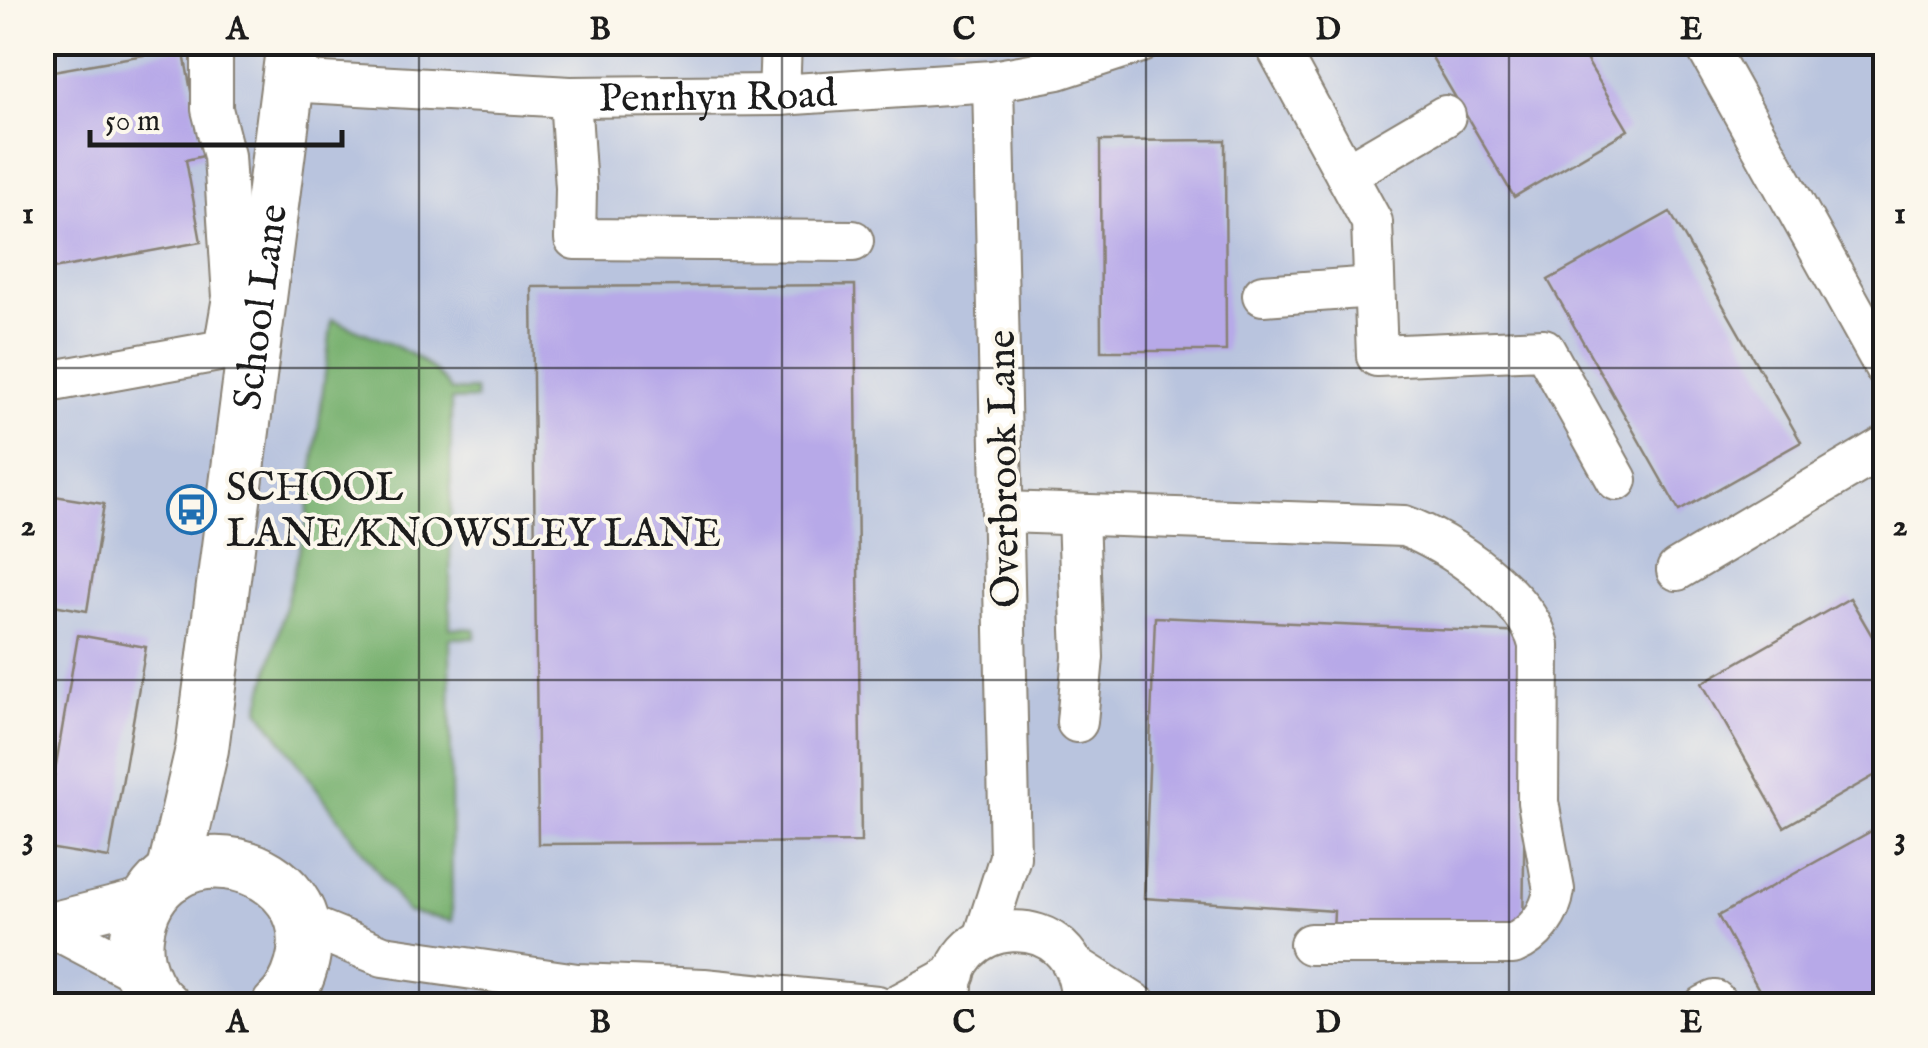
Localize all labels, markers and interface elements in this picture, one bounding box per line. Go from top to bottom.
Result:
text: A [224,10,249,51]
text: B [589,10,611,51]
text: C [953,10,976,51]
text: D [1315,10,1341,51]
text: E [1680,10,1702,51]
street label: Penrhyn Road [598,69,839,126]
scale bar [90,85,342,147]
text: 50 m [105,103,160,141]
text: 1 [22,194,34,235]
text: 1 [1894,194,1906,235]
street label: School Lane [224,202,301,413]
street label: Overbrook Lane [978,329,1033,608]
place label: SCHOOL LANE/KNOWSLEY LANE [226,464,721,561]
bus stop icon: SCHOOL LANE/KNOWSLEY LANE [165,483,217,535]
text: 2 [20,506,36,547]
text: 2 [1892,506,1908,547]
text: 3 [22,819,34,860]
text: 3 [1894,819,1906,860]
text: A [224,1003,249,1044]
text: B [589,1003,611,1044]
text: C [953,1003,976,1044]
text: D [1315,1003,1341,1044]
text: E [1680,1003,1702,1044]

